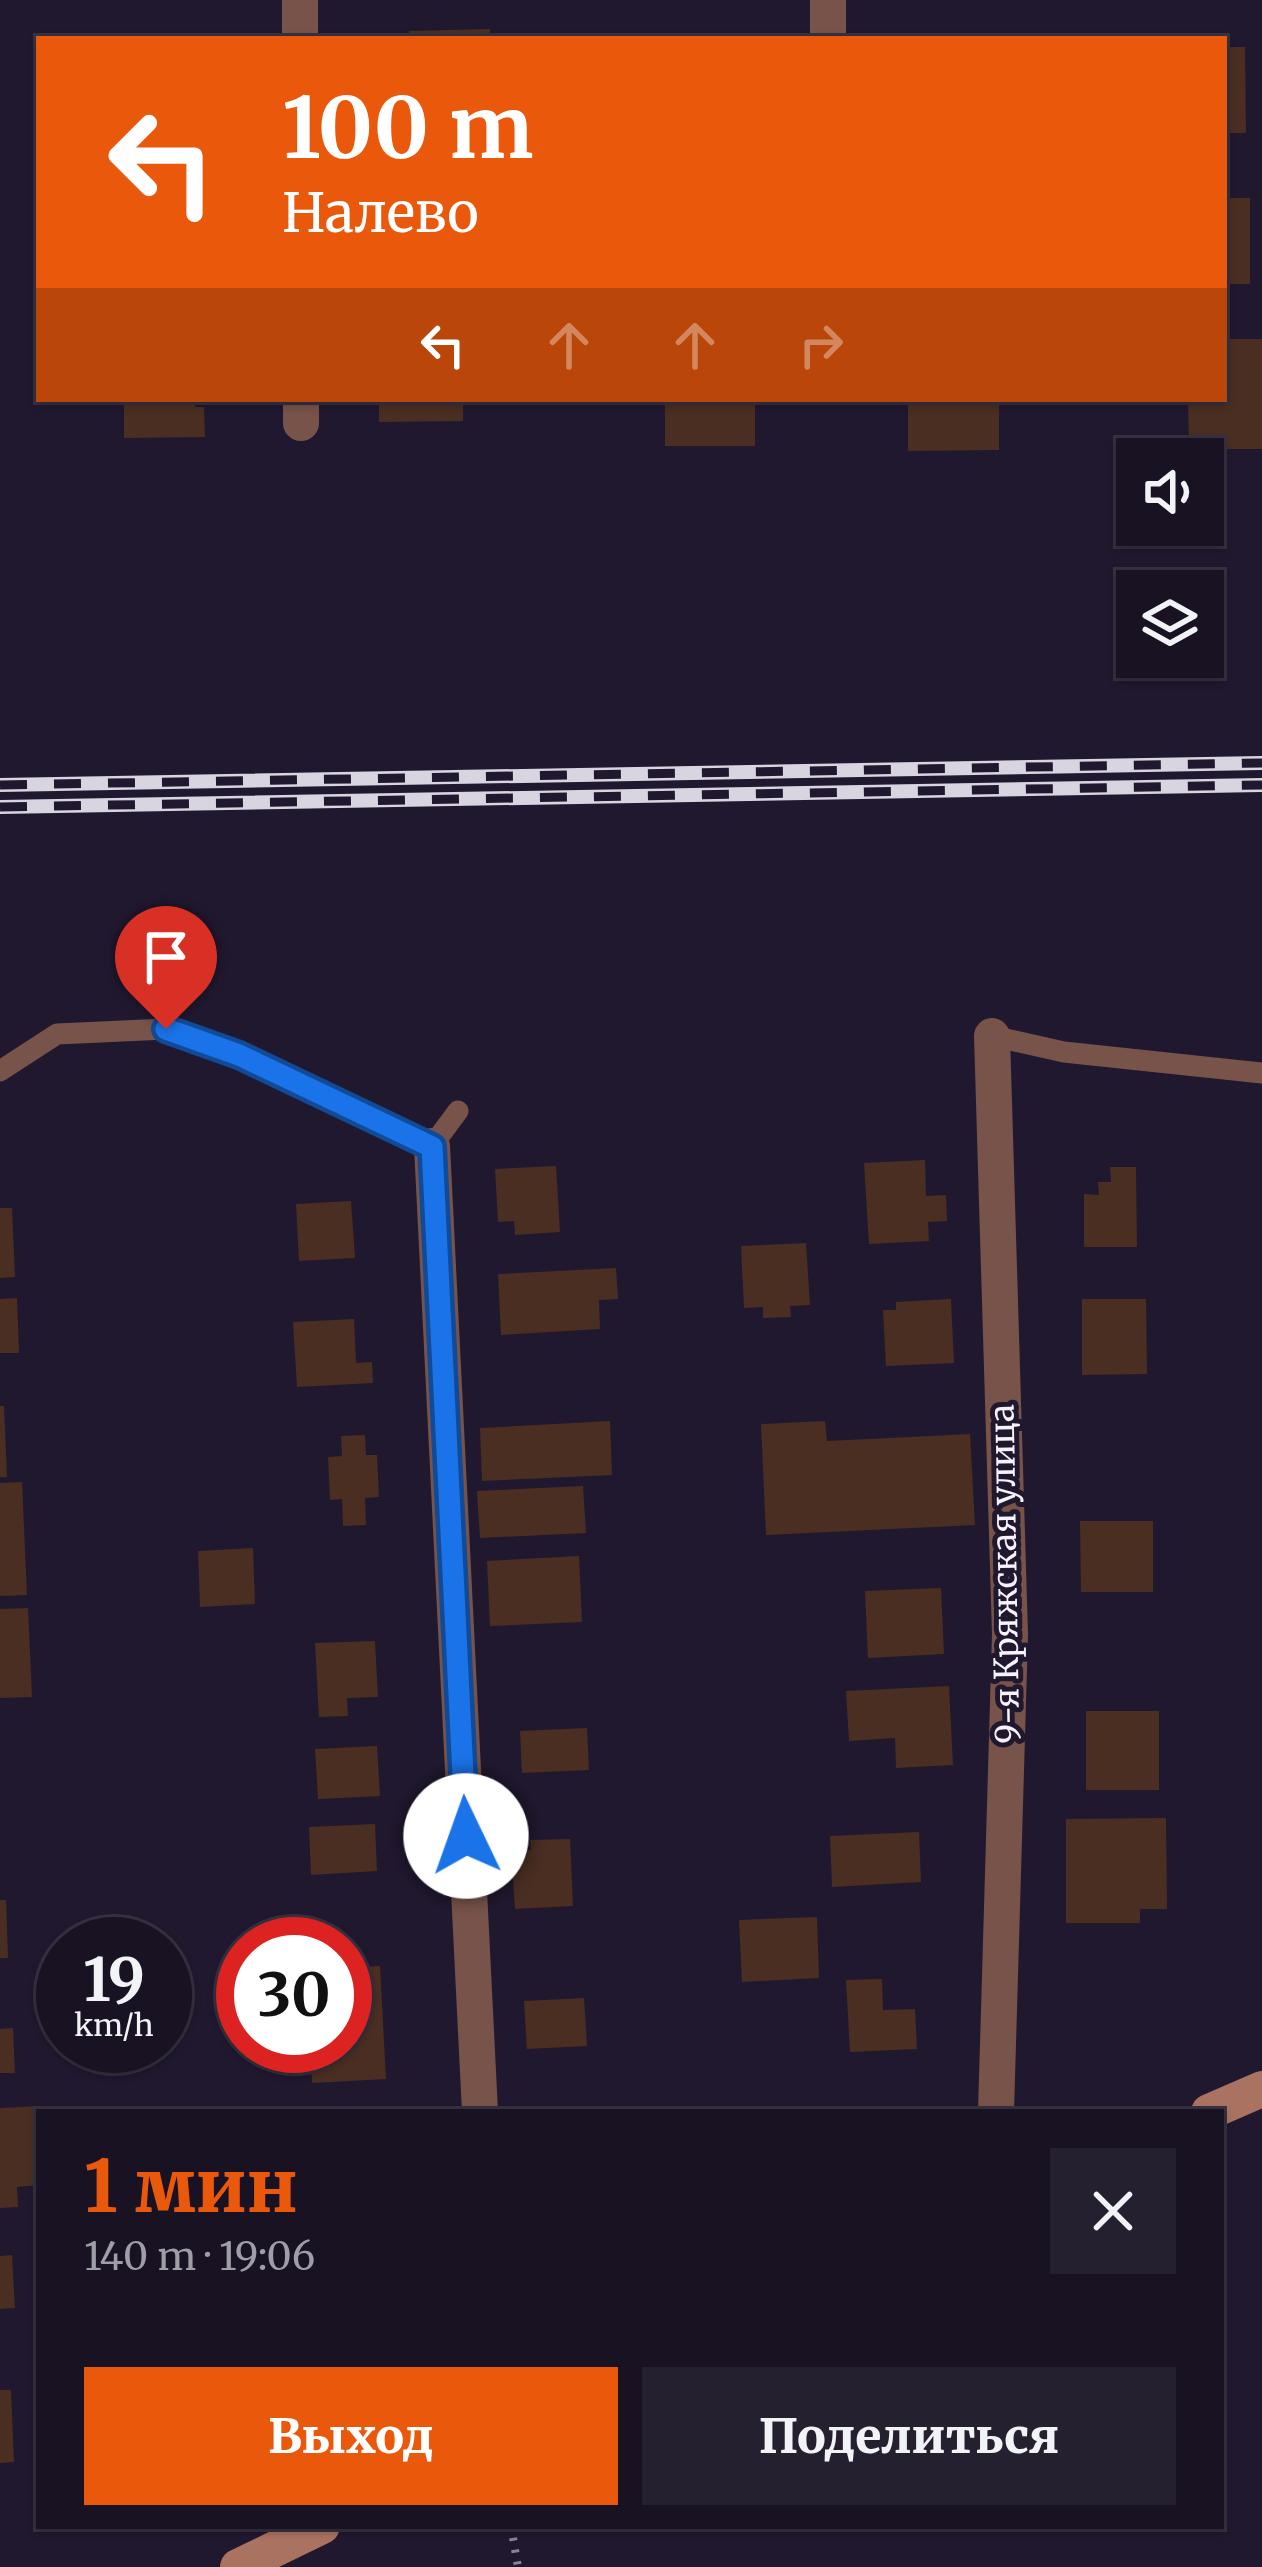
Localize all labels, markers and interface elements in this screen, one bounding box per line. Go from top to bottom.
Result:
text: 100 m [282,75,534,181]
icon: left [84,84,240,240]
text: Налево [282,179,479,247]
icon: left [410,312,476,378]
icon: ahead [536,312,602,378]
icon: ahead [662,312,728,378]
icon: right [788,312,854,378]
map controls [1116,438,1224,678]
button: sound [1116,438,1224,546]
button: layers [1116,570,1224,678]
pin [115,906,217,1029]
icon: arrive [133,924,199,990]
street label: 9-я Кряжская улица [982,1404,1028,1744]
position arrow [403,1773,529,1899]
speed limit sign: 30 [216,1917,372,2073]
text: 19 [83,1942,145,2017]
text: km/h [74,2006,154,2044]
text: 1 мин [84,2141,298,2232]
button: close [1050,2148,1176,2274]
text: 140 m · 19:06 [84,2232,315,2281]
button: Выход [84,2367,618,2505]
button: Поделиться [642,2367,1176,2505]

